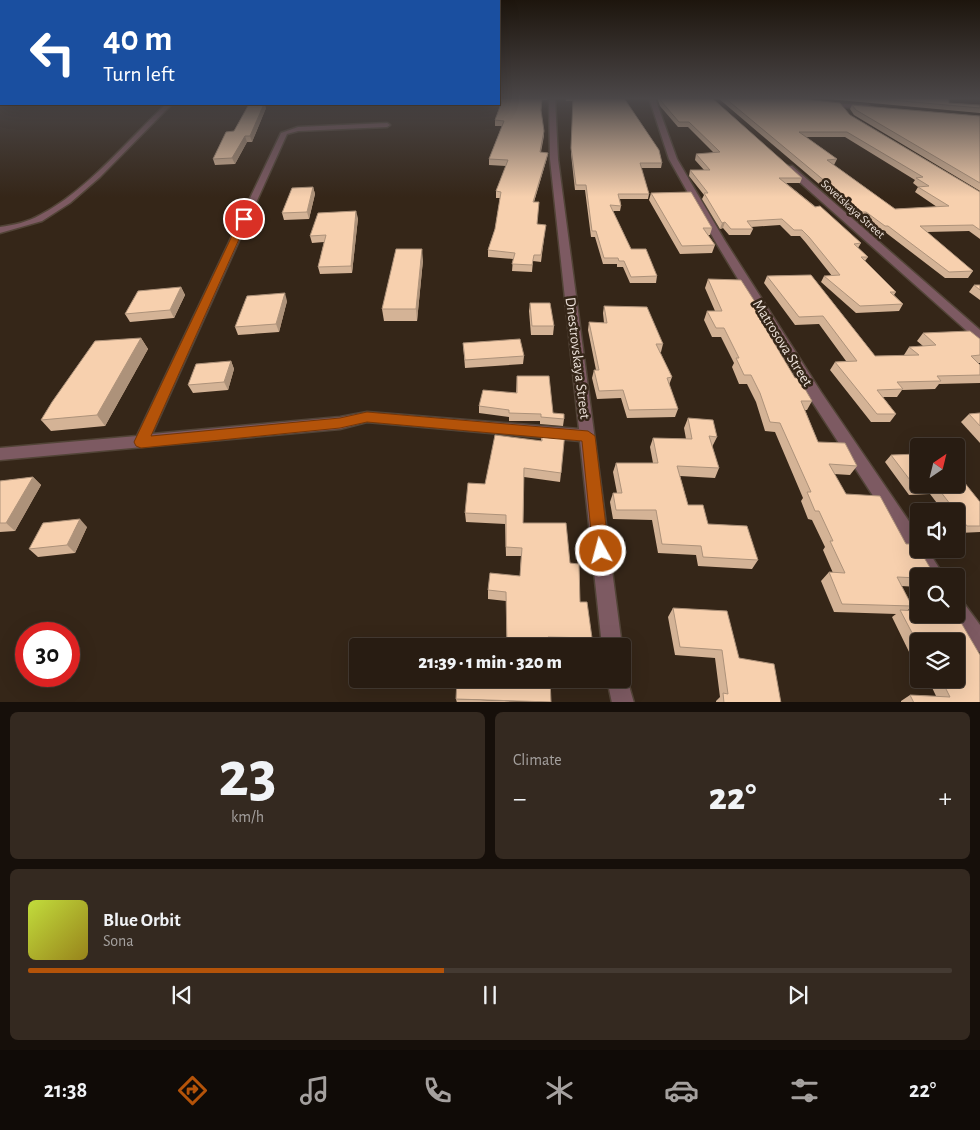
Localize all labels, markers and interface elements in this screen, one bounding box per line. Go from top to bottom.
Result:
icon: left [20,20,85,85]
text: 40 m [103,22,172,57]
text: Turn left [103,63,175,85]
street label: Sovetskaya Street [818,177,887,241]
pin [223,198,265,240]
icon: arrive [230,205,258,233]
street label: Dnestrovskaya Street [563,296,592,420]
street label: Matrosova Street [750,297,815,389]
north arrow [910,438,965,492]
map controls [910,438,965,688]
button: sound [910,503,965,558]
position arrow [574,524,626,576]
button: search [910,568,965,623]
speed limit sign: 30 [15,622,80,687]
button: layers [910,633,965,688]
text: 21:39 · 1 min · 320 m [418,653,562,672]
text: 23 [218,743,277,808]
text: Climate [513,752,562,768]
text: 22° [709,779,756,817]
text: − [513,785,526,813]
text: + [939,785,952,813]
text: km/h [231,809,264,825]
text: Blue Orbit [103,911,181,930]
text: Sona [103,933,134,949]
icon: previous [168,981,196,1009]
icon: pause [476,981,504,1009]
icon: next [784,981,812,1009]
icon: directions [175,1073,210,1108]
icon: music [297,1073,332,1108]
icon: phone [420,1073,455,1108]
icon: climate [542,1073,577,1108]
icon: car [664,1073,699,1108]
icon: filters [787,1073,822,1108]
text: 21:38 [44,1079,87,1101]
text: 22° [909,1079,936,1101]

